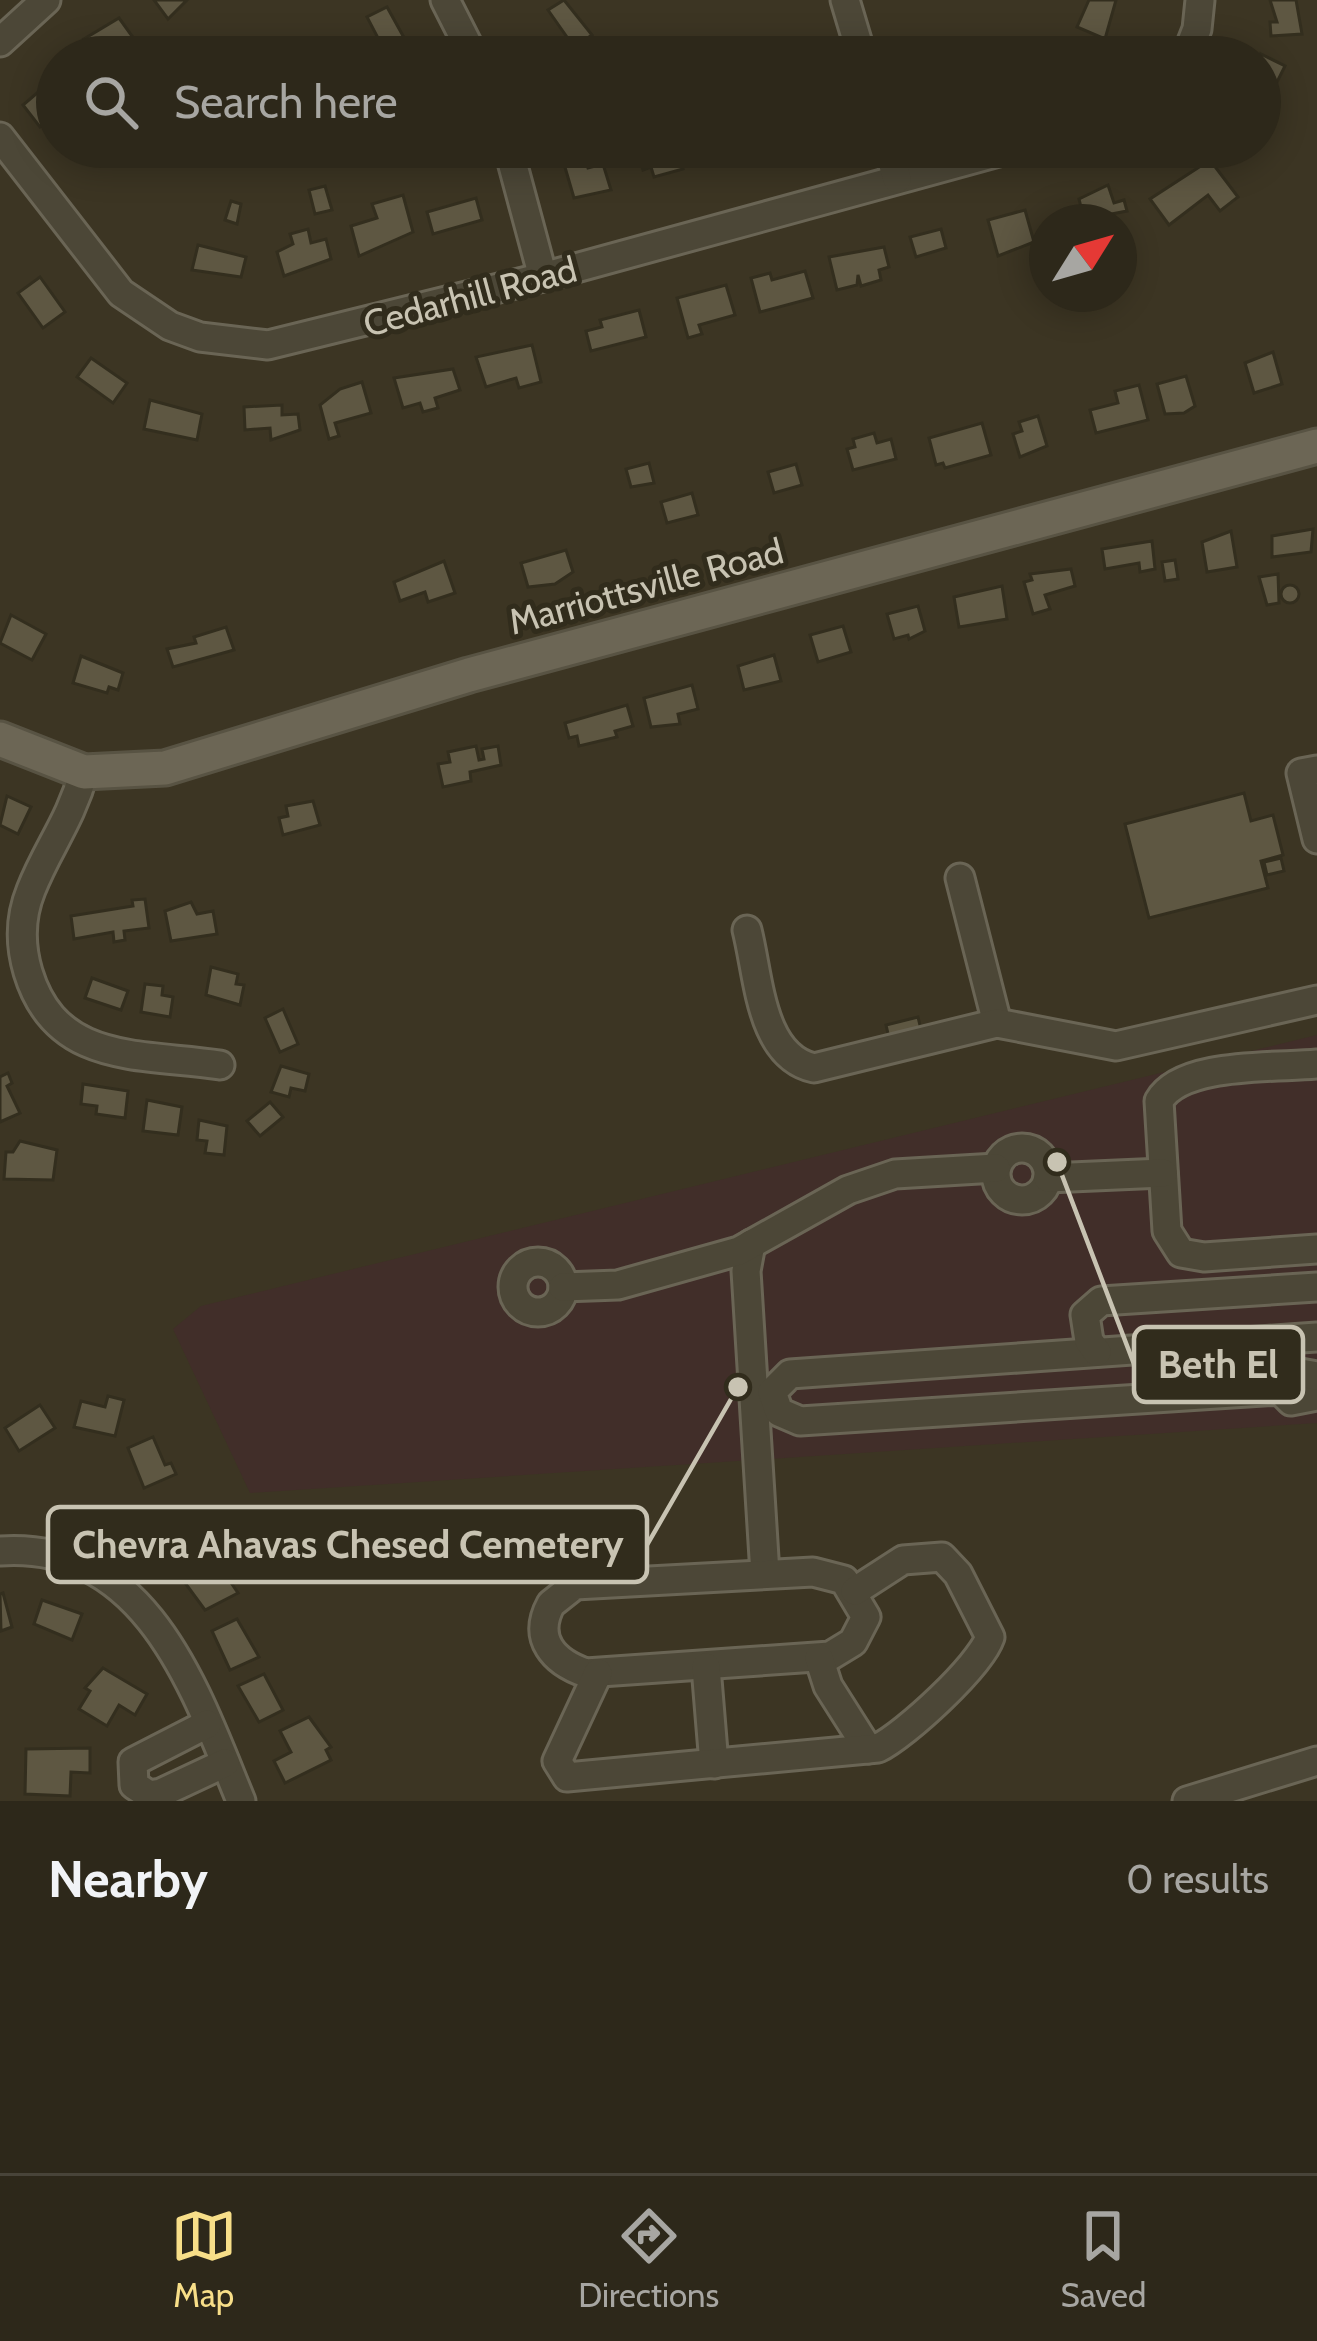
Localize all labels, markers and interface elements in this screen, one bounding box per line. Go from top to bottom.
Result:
search box [36,36,1281,168]
icon: search [78,69,144,135]
text: Search here [174,75,398,129]
north arrow [1029,204,1137,312]
street label: Cedarhill Road [359,246,581,346]
street label: Marriottsville Road [504,528,788,644]
callout: Beth El [1134,1327,1303,1402]
text: Beth El [1158,1340,1278,1388]
callout: Chevra Ahavas Chesed Cemetery [48,1507,647,1582]
text: Chevra Ahavas Chesed Cemetery [72,1520,624,1568]
text: Nearby [48,1848,208,1910]
text: 0 results [1126,1855,1269,1903]
tab: Map [171,2203,237,2315]
tab: Directions [578,2203,719,2315]
tab: Saved [1061,2203,1146,2315]

